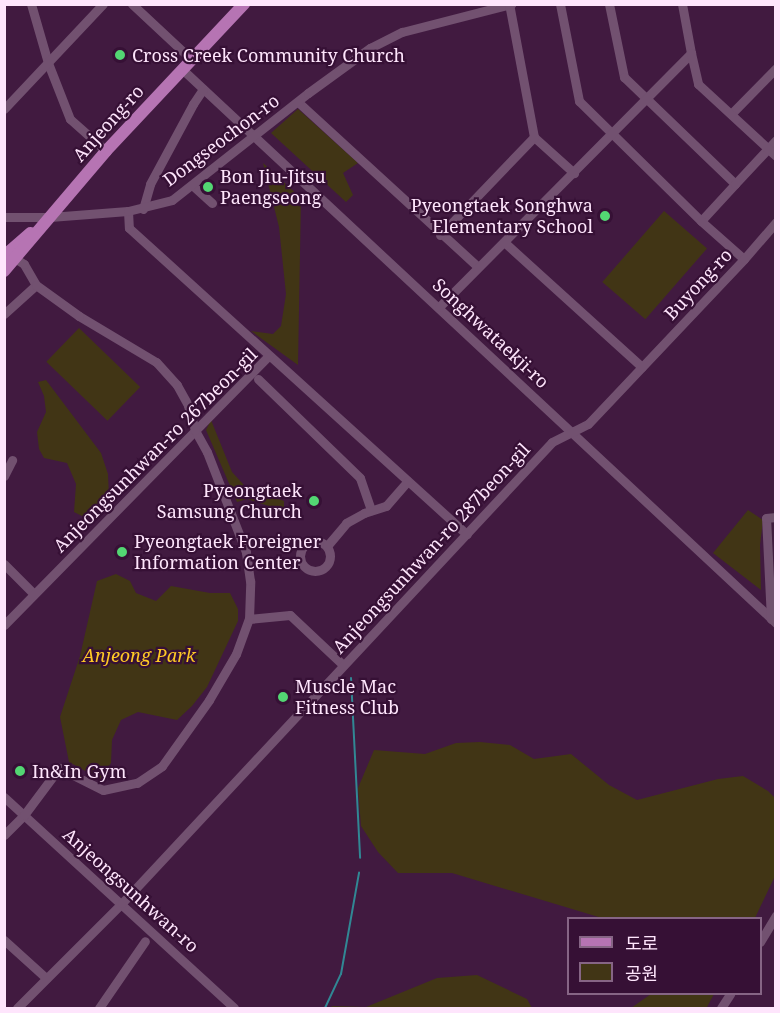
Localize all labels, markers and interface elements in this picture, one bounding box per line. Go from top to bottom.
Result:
place label: Cross Creek Community Church [132,44,405,66]
marker: Cross Creek Community Church [113,48,127,62]
street label: Anjeong-ro [68,80,148,166]
street label: Dongseochon-ro [159,89,283,191]
place label: Bon Jiu-Jitsu Paengseong [220,166,326,208]
marker: Bon Jiu-Jitsu Paengseong [201,180,215,194]
place label: Pyeongtaek Songhwa Elementary School [411,195,593,238]
marker: Pyeongtaek Songhwa Elementary School [598,209,612,223]
street label: Buyong-ro [660,244,736,324]
street label: Songhwataekji-ro [428,274,554,392]
street label: Anjeongsunhwan-ro 267beon-gil [49,344,261,556]
street label: Anjeongsunhwan-ro 287beon-gil [328,438,534,658]
place label: Pyeongtaek Samsung Church [157,480,302,522]
marker: Pyeongtaek Samsung Church [307,494,321,508]
place label: Pyeongtaek Foreigner Information Center [134,531,321,574]
marker: Pyeongtaek Foreigner Information Center [115,545,129,559]
park label: Anjeong Park [82,644,196,666]
place label: Muscle Mac Fitness Club [295,676,399,718]
marker: Muscle Mac Fitness Club [276,690,290,704]
place label: In&In Gym [32,760,126,782]
marker: In&In Gym [13,764,27,778]
street label: Anjeongsunhwan-ro [59,823,203,957]
legend [567,917,762,995]
text: 도로 [625,931,658,955]
text: 공원 [625,961,658,985]

